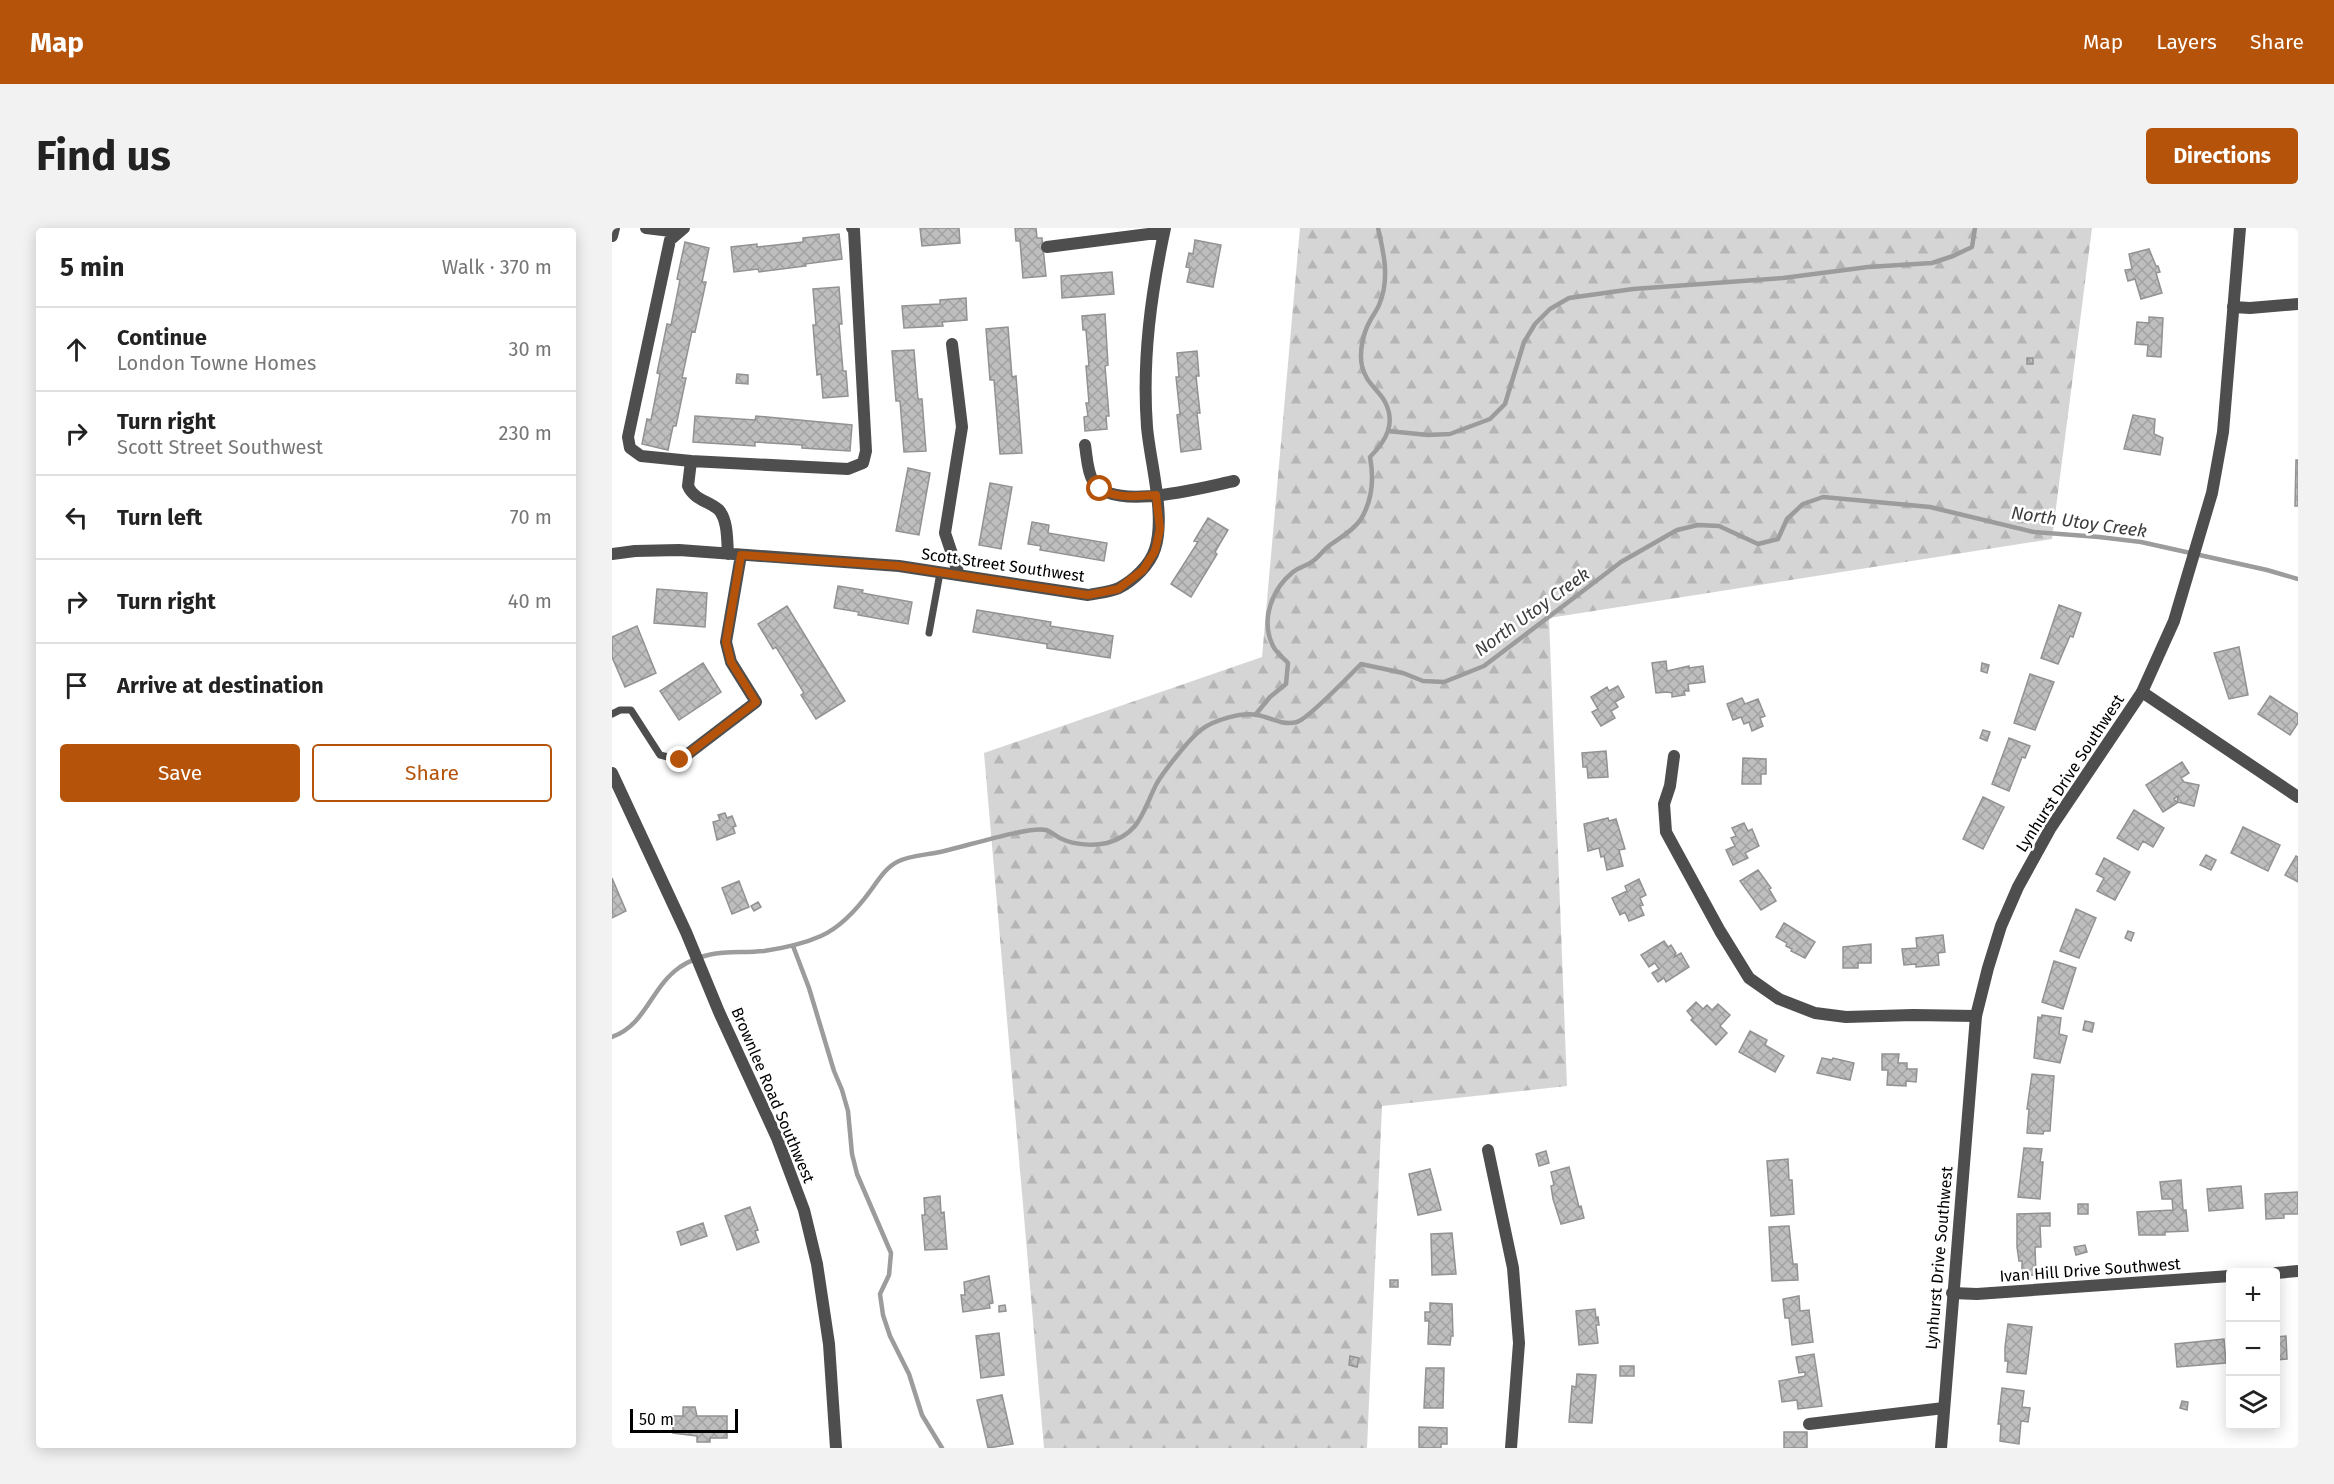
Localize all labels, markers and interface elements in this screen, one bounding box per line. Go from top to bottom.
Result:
text: Map [30,26,84,59]
text: Map [2083,29,2123,55]
text: Layers [2156,29,2217,55]
text: Share [2250,29,2304,55]
button: Directions [2146,128,2298,184]
text: Find us [36,131,171,181]
text: 5 min [60,252,124,283]
text: Walk · 370 m [442,255,552,279]
text: Continue [117,324,207,351]
icon: ahead [60,333,93,366]
text: 30 m [508,337,552,361]
text: London Towne Homes [117,351,316,375]
text: Turn right [117,408,216,435]
icon: right [60,417,93,450]
text: 230 m [499,421,552,445]
text: Scott Street Southwest [117,435,323,459]
route start [1086,475,1112,501]
icon: left [60,501,93,534]
water label: North Utoy Creek [2010,502,2148,542]
text: Turn left [117,504,202,531]
text: 70 m [510,505,552,529]
street label: Scott Street Southwest [920,544,1086,586]
water label: North Utoy Creek [1470,563,1594,661]
icon: right [60,585,93,618]
text: Turn right [117,588,216,615]
text: 40 m [508,589,552,613]
icon: arrive [60,669,93,702]
text: Arrive at destination [117,672,324,699]
street label: Lynhurst Drive Southwest [2012,691,2128,855]
button: Save [60,744,300,802]
button: Share [312,744,552,802]
route end [666,746,692,772]
street label: Brownlee Road Southwest [727,1004,819,1186]
street label: Lynhurst Drive Southwest [1922,1165,1956,1350]
street label: Ivan Hill Drive Southwest [1999,1254,2181,1286]
map controls [2226,1268,2280,1430]
button: + [2226,1268,2280,1322]
button: − [2226,1322,2280,1376]
button: layers [2226,1376,2280,1430]
scale bar [630,1406,738,1434]
text: 50 m [639,1410,674,1429]

